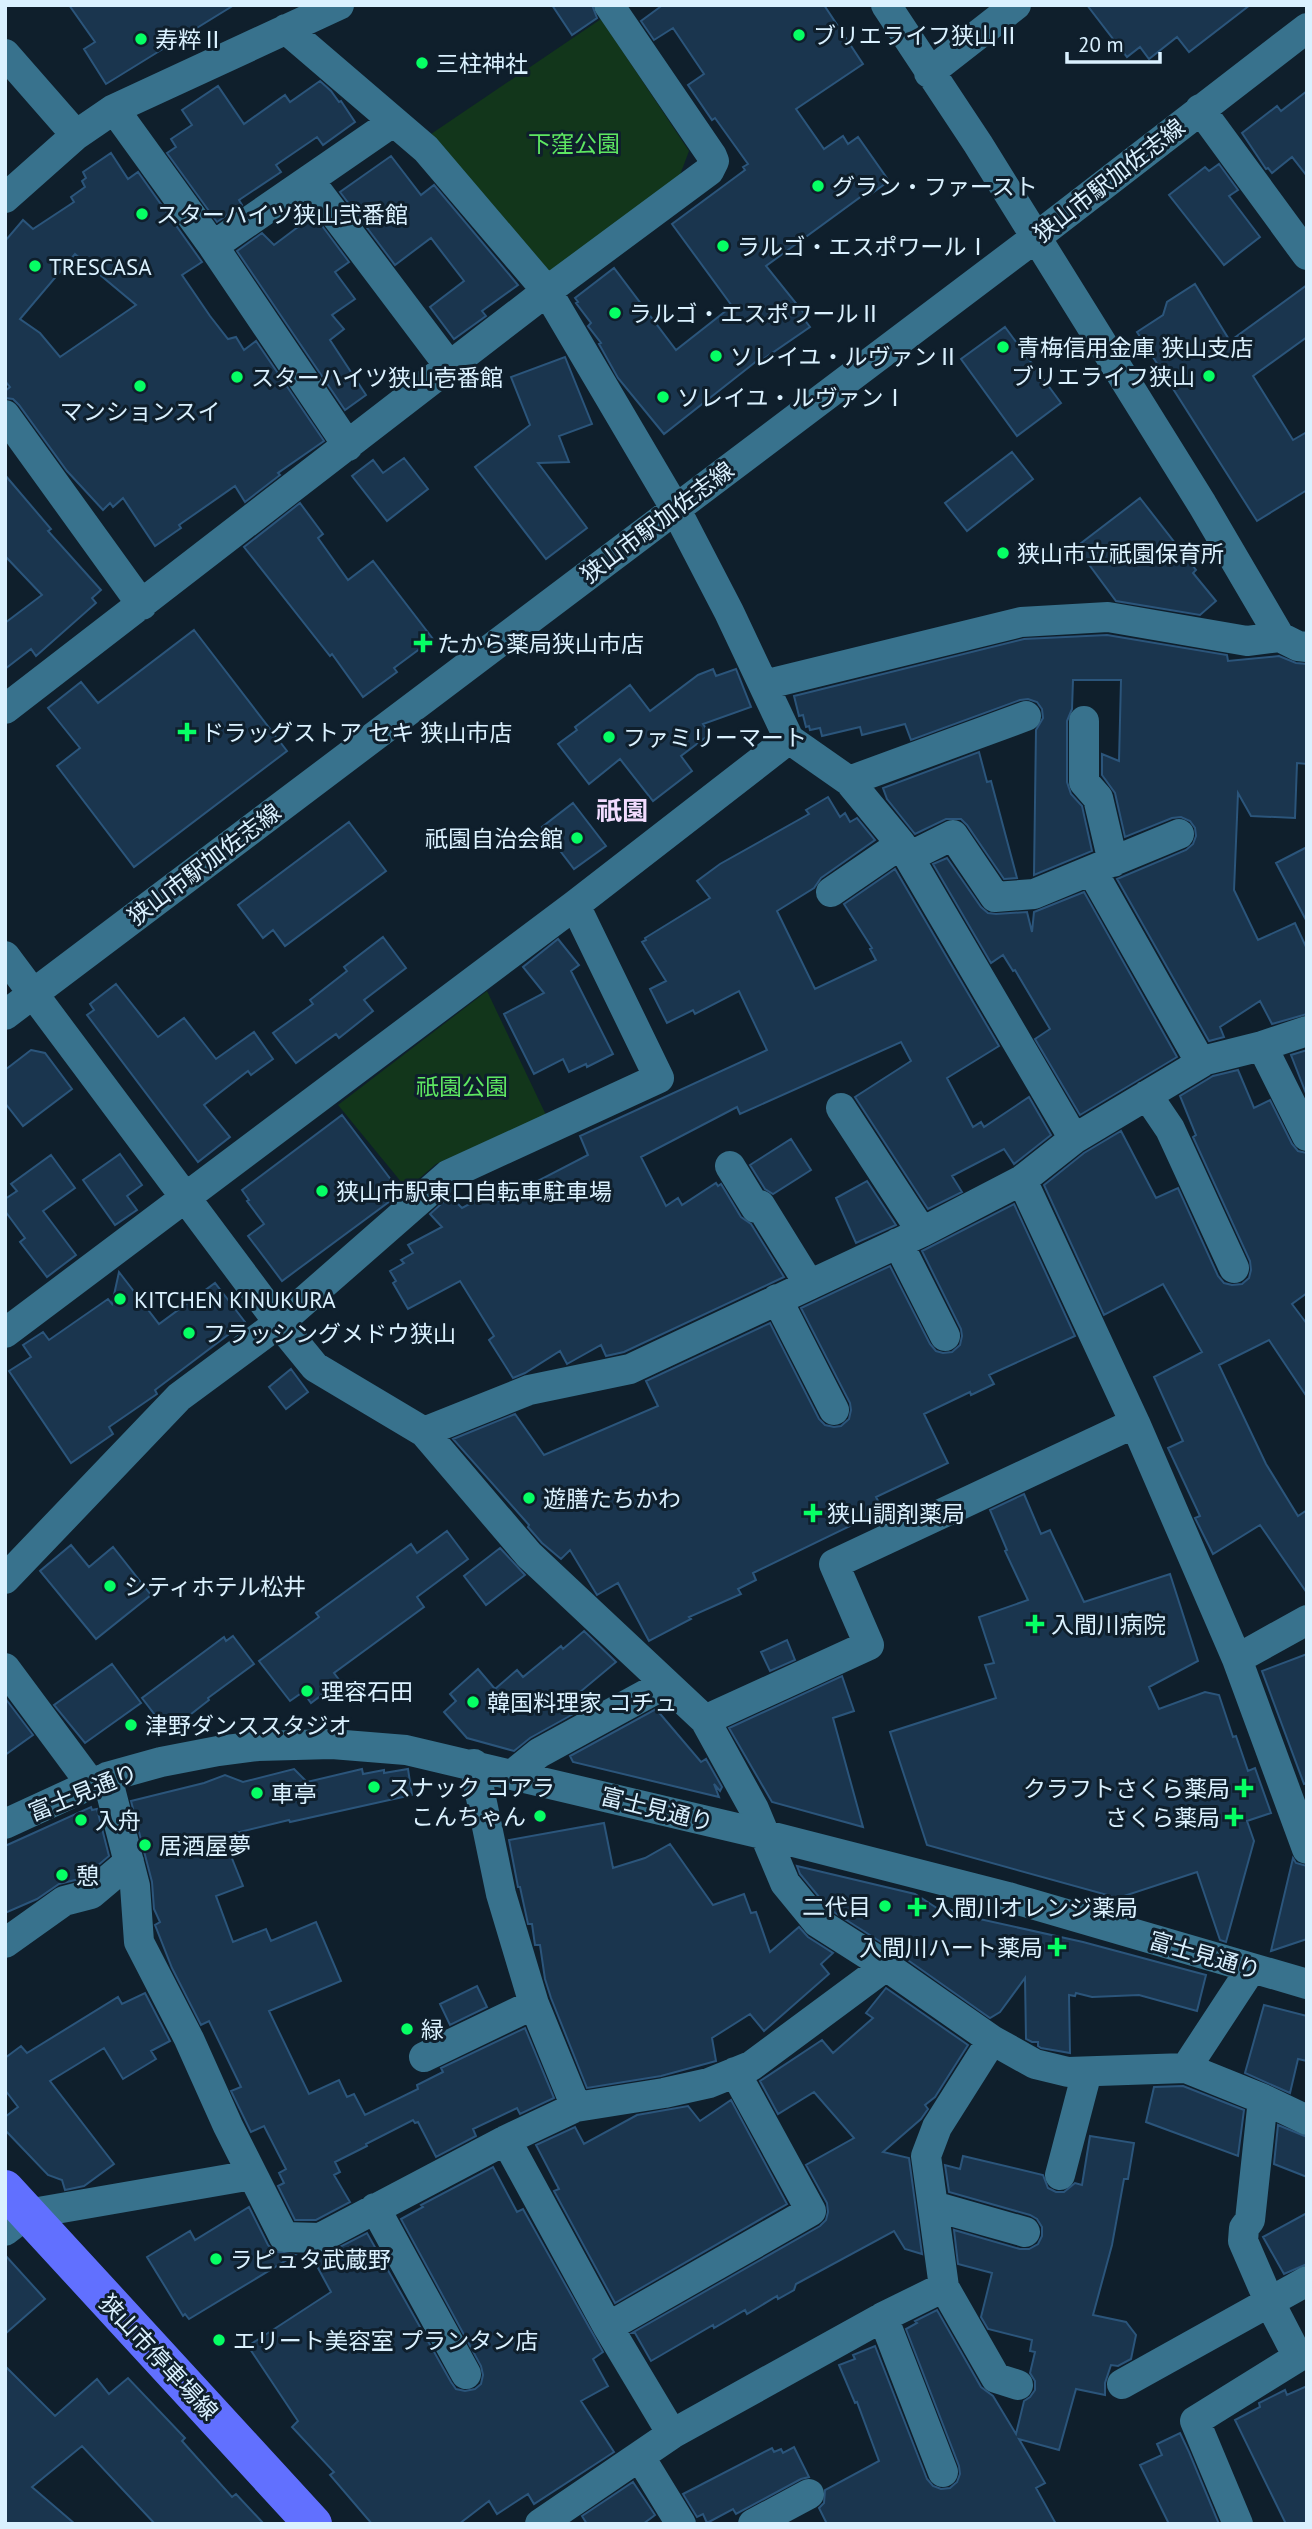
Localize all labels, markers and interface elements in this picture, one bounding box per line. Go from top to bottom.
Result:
place label: ブリエライフ狭山Ⅱ [813,21,1020,50]
scale bar [1067,21,1160,65]
place label: 寿粹Ⅱ [155,25,224,54]
marker: ブリエライフ狭山Ⅱ [791,27,807,43]
marker: 寿粹Ⅱ [133,31,149,47]
text: 20 m [1078,31,1124,58]
place label: 三柱神社 [436,49,528,78]
marker: 三柱神社 [414,55,430,71]
street label: 狭山市駅加佐志線 [1028,112,1190,248]
park label: 下窪公園 [528,129,620,158]
place label: グラン・ファースト [832,172,1038,201]
marker: グラン・ファースト [810,178,826,194]
place label: スターハイツ狭山弐番館 [156,200,408,229]
marker: スターハイツ狭山弐番館 [134,206,150,222]
place label: ラルゴ・エスポワールⅠ [737,232,990,261]
marker: ラルゴ・エスポワールⅠ [715,238,731,254]
place label: TRESCASA [49,252,152,281]
marker: TRESCASA [27,258,43,274]
place label: ラルゴ・エスポワールⅡ [629,299,882,328]
marker: ラルゴ・エスポワールⅡ [607,305,623,321]
place label: 青梅信用金庫 狭山支店 [1017,333,1253,362]
marker: 青梅信用金庫 狭山支店 [995,339,1011,355]
place label: ソレイユ・ルヴァンⅡ [730,342,960,371]
marker: ソレイユ・ルヴァンⅡ [708,348,724,364]
place label: ブリエライフ狭山 [1011,362,1195,391]
place label: スターハイツ狭山壱番館 [251,363,503,392]
marker: ブリエライフ狭山 [1201,368,1217,384]
marker: スターハイツ狭山壱番館 [229,369,245,385]
marker: マンションスイ [132,378,148,394]
place label: ソレイユ・ルヴァンⅠ [677,383,907,412]
marker: ソレイユ・ルヴァンⅠ [655,389,671,405]
place label: マンションスイ [60,397,220,426]
street label: 狭山市駅加佐志線 [575,455,739,589]
place label: 狭山市立祇園保育所 [1017,539,1224,568]
marker: 狭山市立祇園保育所 [995,545,1011,561]
place label: たから薬局狭山市店 [437,629,644,658]
marker: たから薬局狭山市店 [415,635,431,651]
place label: ドラッグストア セキ 狭山市店 [201,718,512,747]
place label: ファミリーマート [623,723,807,752]
marker: ドラッグストア セキ 狭山市店 [179,724,195,740]
marker: ファミリーマート [601,729,617,745]
district label: 祇園 [596,794,648,827]
street label: 狭山市駅加佐志線 [122,797,286,931]
place label: 祇園自治会館 [425,824,563,853]
marker: 祇園自治会館 [569,830,585,846]
park label: 祇園公園 [416,1072,508,1101]
place label: 狭山市駅東口自転車駐車場 [336,1177,612,1206]
marker: 狭山市駅東口自転車駐車場 [314,1183,330,1199]
place label: KITCHEN KINUKURA [134,1285,336,1314]
marker: KITCHEN KINUKURA [112,1291,128,1307]
place label: フラッシングメドウ狭山 [203,1319,456,1348]
marker: フラッシングメドウ狭山 [181,1325,197,1341]
place label: 遊膳たちかわ [543,1484,681,1513]
marker: 遊膳たちかわ [521,1490,537,1506]
place label: 狭山調剤薬局 [827,1499,965,1528]
marker: 狭山調剤薬局 [805,1505,821,1521]
place label: シティホテル松井 [124,1572,307,1601]
marker: シティホテル松井 [102,1578,118,1594]
place label: 入間川病院 [1051,1610,1166,1639]
marker: 入間川病院 [1025,1614,1045,1634]
place label: 理容石田 [321,1677,413,1706]
marker: 理容石田 [299,1683,315,1699]
place label: 韓国料理家 コチュ [487,1688,677,1717]
marker: 韓国料理家 コチュ [465,1694,481,1710]
place label: 津野ダンススタジオ [145,1711,352,1740]
marker: 津野ダンススタジオ [123,1717,139,1733]
street label: 富士見通り [24,1757,142,1827]
place label: スナック コアラ [388,1773,555,1802]
place label: クラフトさくら薬局 [1023,1774,1230,1803]
place label: 車亭 [271,1779,317,1808]
marker: スナック コアラ [366,1779,382,1795]
marker: クラフトさくら薬局 [1236,1780,1252,1796]
street label: 富士見通り [598,1781,716,1837]
marker: 車亭 [249,1785,265,1801]
place label: こんちゃん [411,1802,526,1831]
place label: さくら薬局 [1105,1803,1220,1832]
place label: 入舟 [95,1806,141,1835]
marker: こんちゃん [532,1808,548,1824]
marker: さくら薬局 [1226,1809,1242,1825]
marker: 入舟 [73,1812,89,1828]
place label: 居酒屋夢 [159,1831,251,1860]
marker: 居酒屋夢 [137,1837,153,1853]
place label: 憩 [76,1861,99,1890]
marker: 憩 [54,1867,70,1883]
place label: 二代目 [802,1892,871,1921]
place label: 入間川オレンジ薬局 [931,1893,1138,1922]
marker: 二代目 [877,1898,893,1914]
marker: 入間川オレンジ薬局 [909,1899,925,1915]
street label: 富士見通り [1146,1925,1264,1985]
place label: 入間川ハート薬局 [859,1933,1043,1962]
marker: 入間川ハート薬局 [1049,1939,1065,1955]
place label: 緑 [421,2015,444,2044]
marker: 緑 [399,2021,415,2037]
place label: ラピュタ武蔵野 [230,2245,391,2274]
marker: ラピュタ武蔵野 [208,2251,224,2267]
street label: 狭山市停車場線 [93,2288,225,2426]
place label: エリート美容室 プランタン店 [233,2326,538,2355]
marker: エリート美容室 プランタン店 [211,2332,227,2348]

